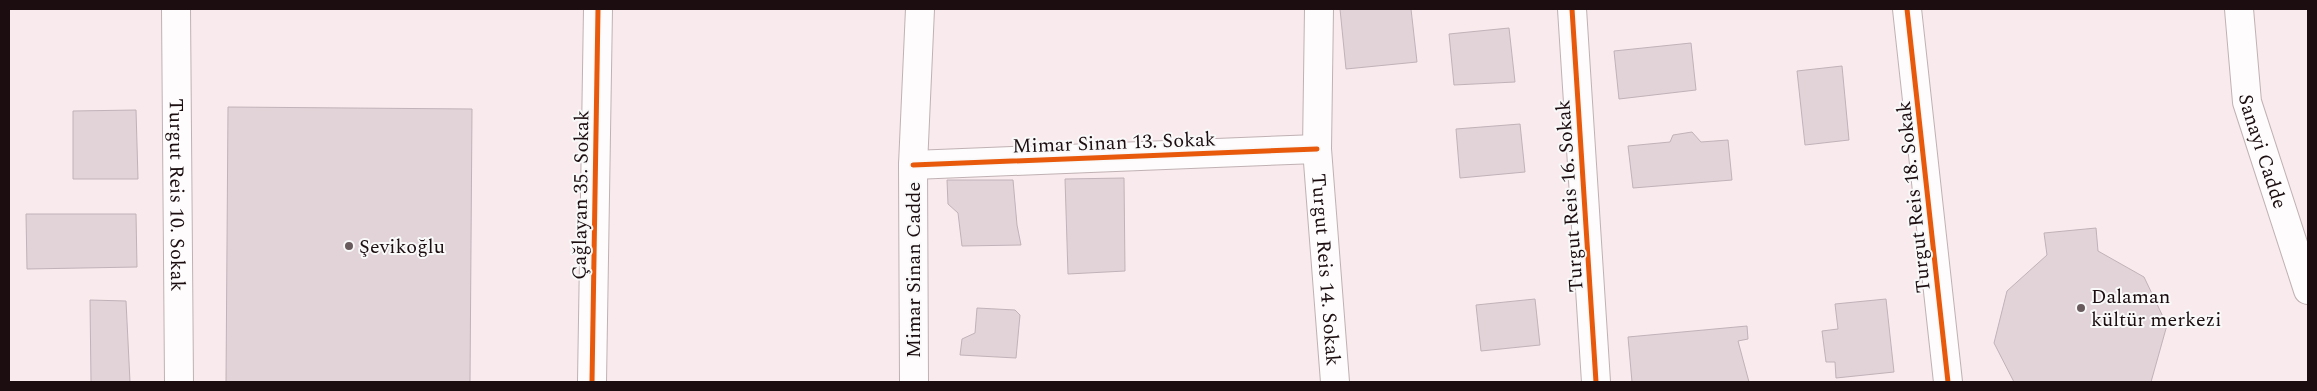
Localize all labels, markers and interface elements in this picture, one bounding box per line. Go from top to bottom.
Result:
street label: Sanayi Cadde [2230,93,2295,213]
street label: Turgut Reis 10. Sokak [161,98,192,292]
street label: Turgut Reis 16. Sokak [1548,99,1592,293]
street label: Turgut Reis 18. Sokak [1889,99,1939,294]
street label: Çağlayan 35. Sokak [565,110,597,280]
street label: Mimar Sinan 13. Sokak [1012,124,1216,162]
street label: Turgut Reis 14. Sokak [1303,172,1348,367]
street label: Mimar Sinan Cadde [899,182,929,358]
place label: Şevikoğlu [359,232,445,262]
marker: Şevikoğlu [343,240,355,252]
place label: Dalaman kültür merkezi [2091,282,2221,335]
marker: Dalaman kültür merkezi [2075,302,2087,314]

